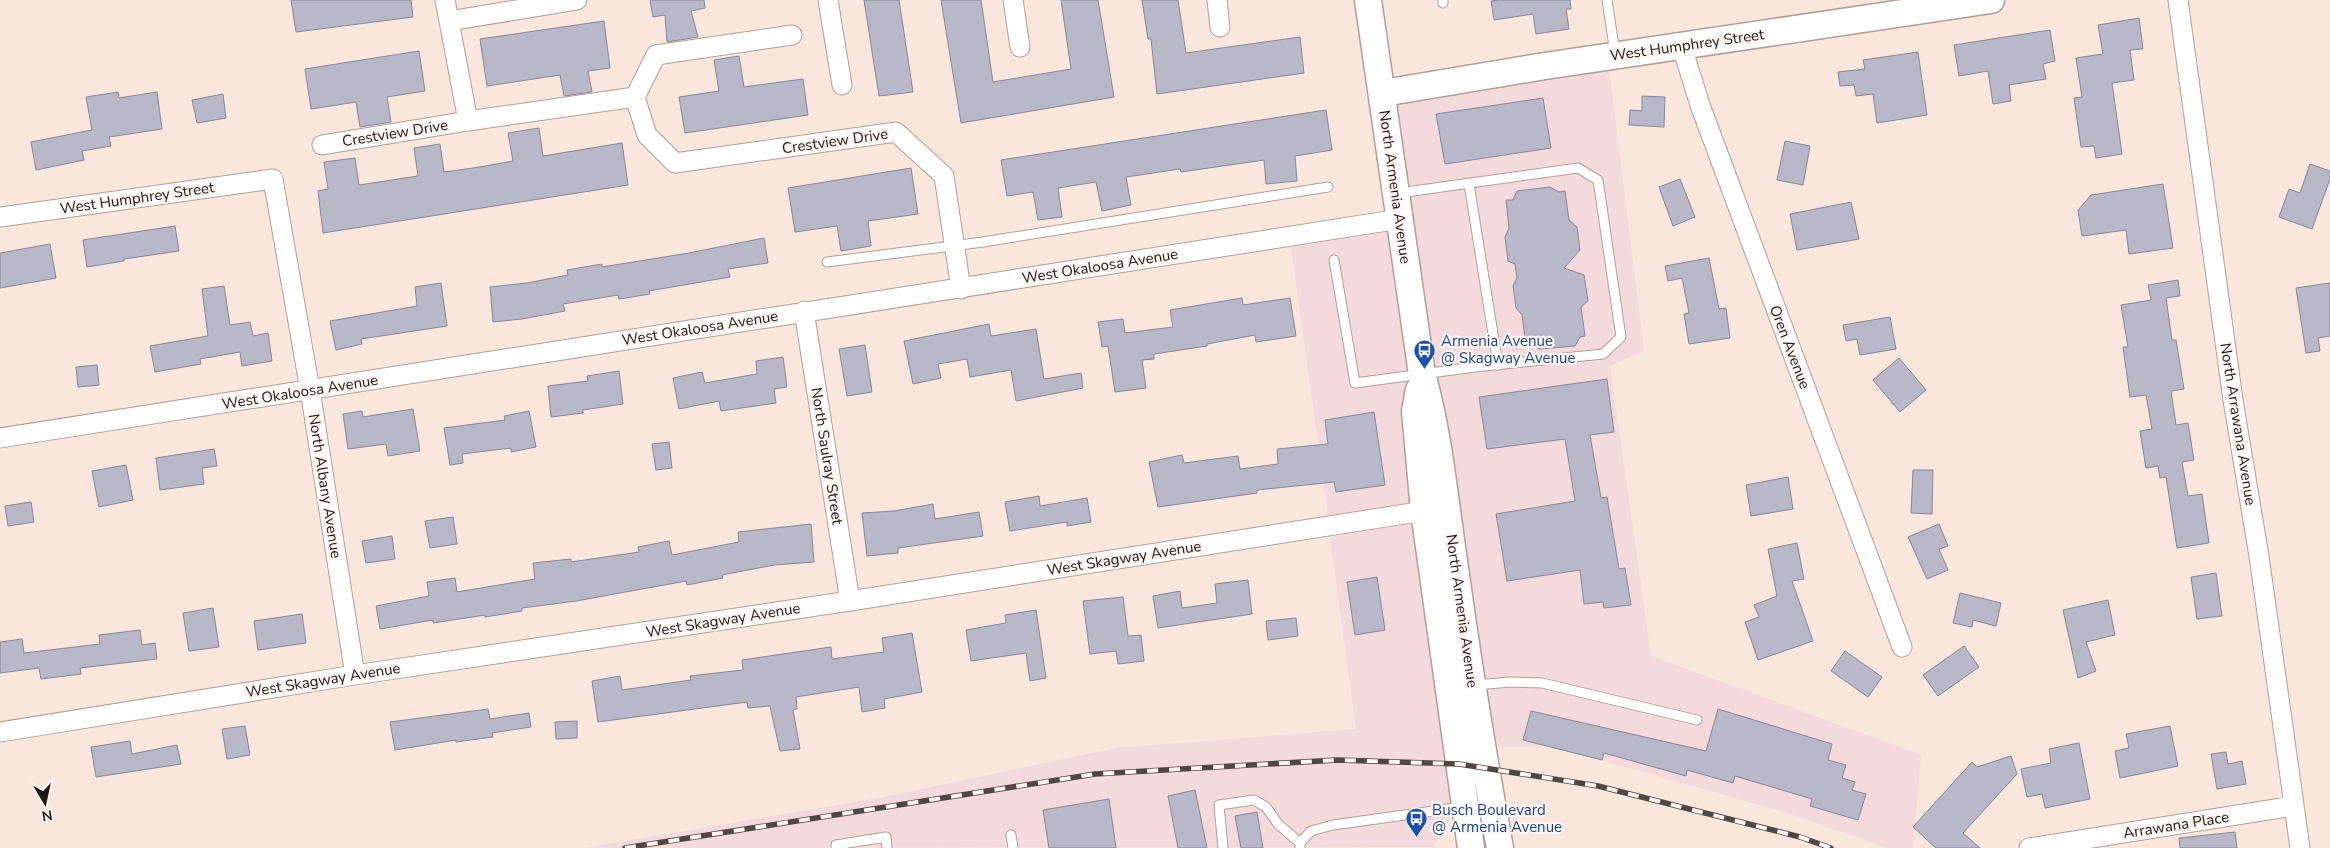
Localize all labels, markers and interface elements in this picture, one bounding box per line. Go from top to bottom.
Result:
street label: West Humphrey Street [1609,24,1766,66]
street label: North Armenia Avenue [1374,109,1416,265]
street label: Crestview Drive [341,115,449,151]
street label: Crestview Drive [781,124,889,158]
street label: West Humphrey Street [59,177,216,219]
street label: West Okaloosa Avenue [1020,244,1180,288]
street label: Oren Avenue [1765,302,1815,392]
street label: West Okaloosa Avenue [620,306,780,350]
place label: Armenia Avenue @ Skagway Avenue [1441,331,1575,368]
bus stop icon: Armenia Avenue @ Skagway Avenue [1413,338,1437,369]
street label: North Arrawana Avenue [2215,341,2261,507]
street label: West Okaloosa Avenue [220,370,380,414]
street label: North Saulray Street [806,386,848,527]
street label: North Albany Avenue [304,412,346,560]
street label: North Armenia Avenue [1441,533,1483,689]
street label: West Skagway Avenue [1045,536,1203,580]
street label: West Skagway Avenue [644,598,802,642]
street label: West Skagway Avenue [244,658,402,702]
north arrow [20,778,70,828]
place label: Busch Boulevard @ Armenia Avenue [1432,800,1562,837]
text: N [40,805,54,826]
bus stop icon: Busch Boulevard @ Armenia Avenue [1404,807,1428,838]
street label: Arrawana Place [2122,807,2230,843]

